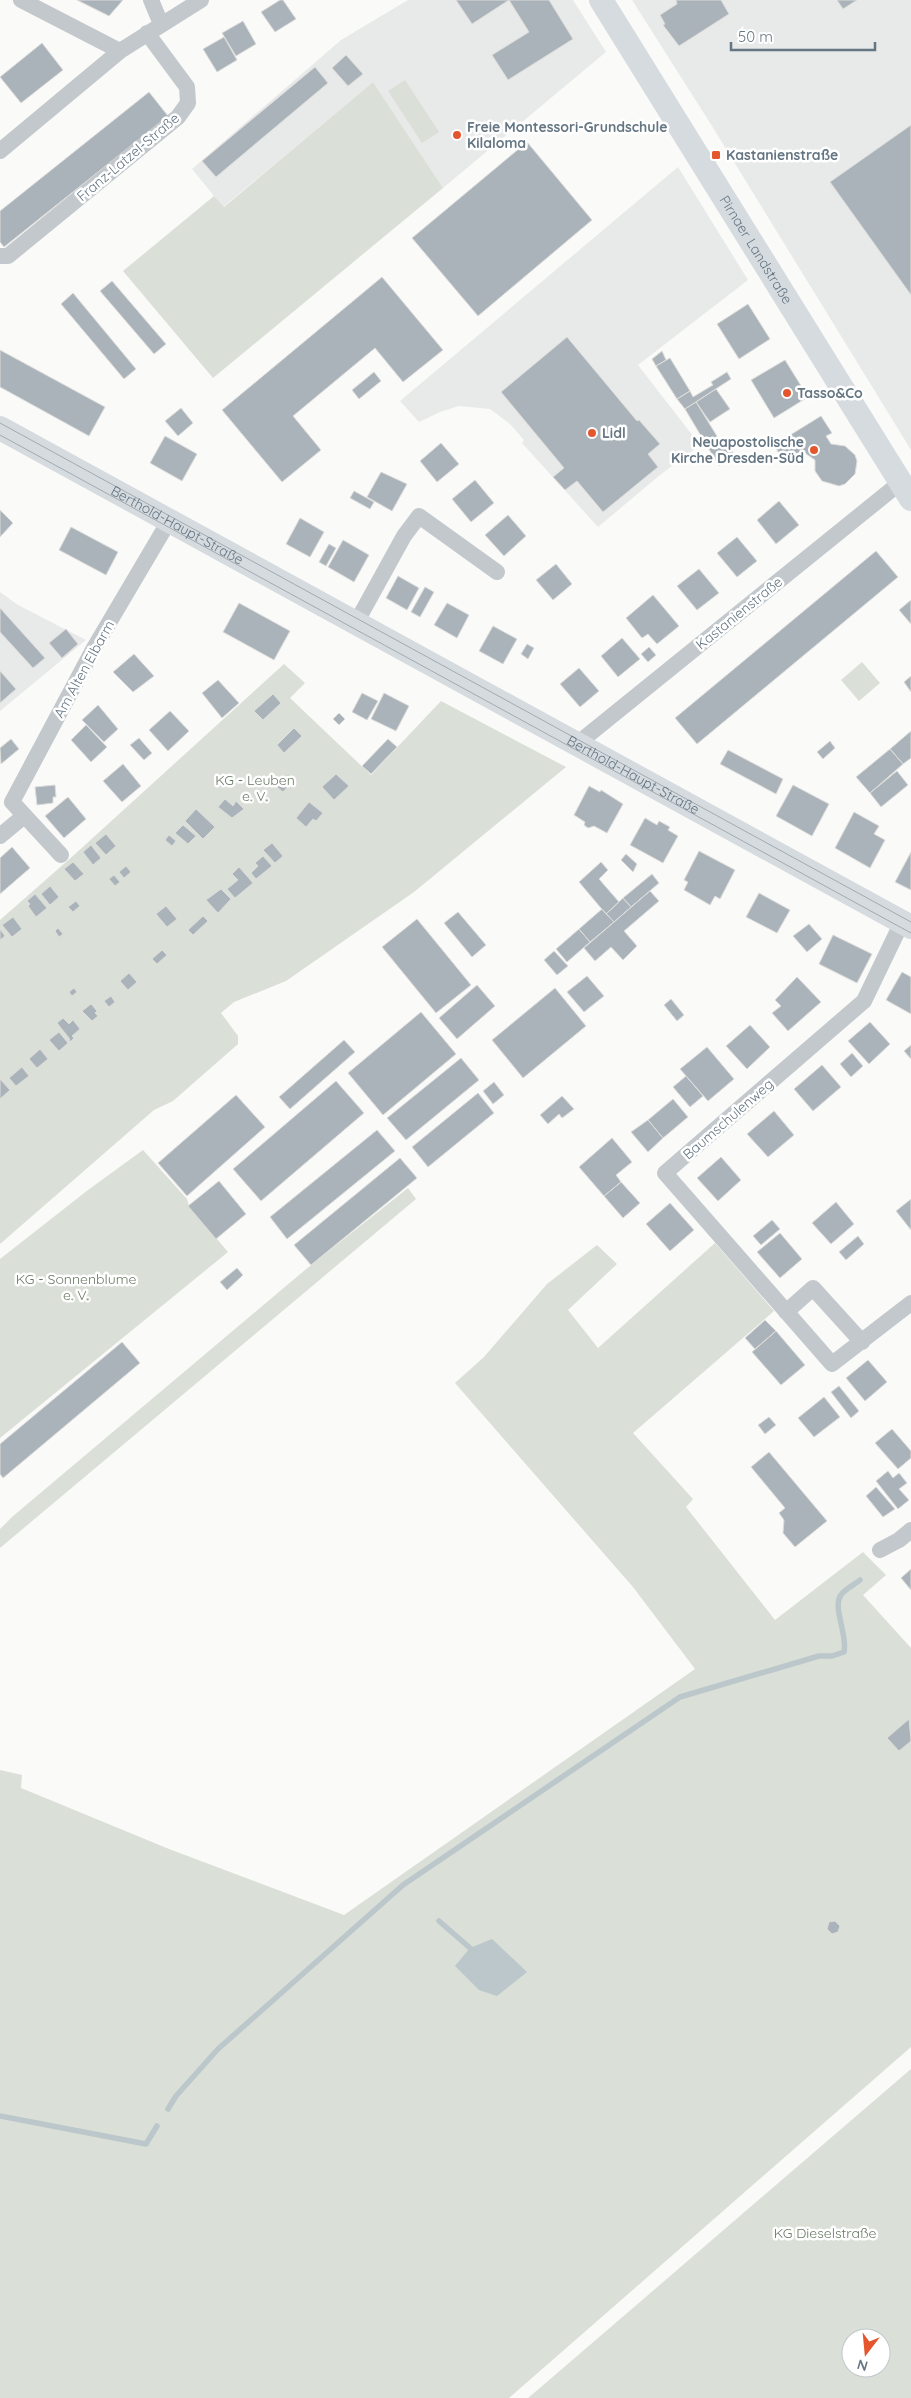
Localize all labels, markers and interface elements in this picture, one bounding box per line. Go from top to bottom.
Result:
scale bar [731,20,875,52]
text: 50 m [738,27,773,46]
street label: Franz-Latzel-Straße [73,109,183,205]
place label: Freie Montessori-Grundschule Kilaloma [467,118,667,152]
marker: Freie Montessori-Grundschule Kilaloma [451,129,463,141]
place label: Kastanienstraße [726,146,838,164]
marker: Kastanienstraße [710,149,722,161]
street label: Pirnaer Landstraße [716,192,797,307]
place label: Tasso&Co [797,384,863,402]
marker: Tasso&Co [781,387,793,399]
place label: Lidl [602,424,626,442]
marker: Lidl [586,427,598,439]
place label: Neuapostolische Kirche Dresden-Süd [671,433,804,467]
marker: Neuapostolische Kirche Dresden-Süd [808,444,820,456]
street label: Berthold-Haupt-Straße [108,481,247,569]
street label: Kastanienstraße [692,573,786,653]
street label: Am Alten Elbarm [50,617,118,721]
street label: Berthold-Haupt-Straße [564,731,703,818]
park label: KG - Leuben e. V. [215,771,295,805]
street label: Baumschulenweg [679,1075,777,1163]
park label: KG - Sonnenblume e. V. [16,1270,136,1304]
park label: KG Dieselstraße [774,2224,876,2242]
north arrow [841,2328,891,2378]
text: N [855,2355,870,2376]

